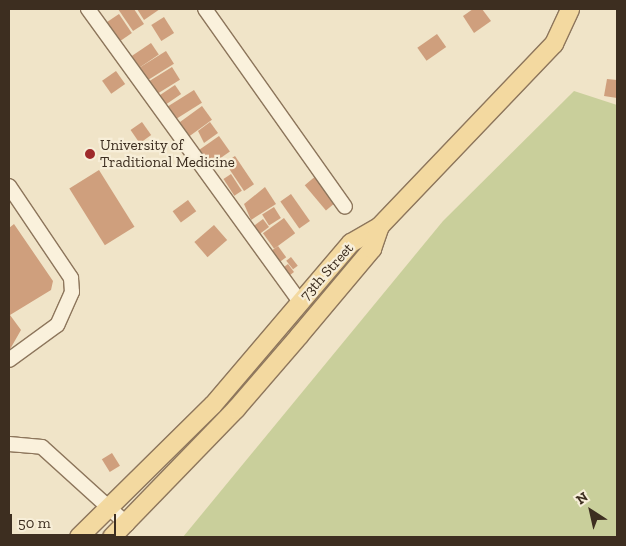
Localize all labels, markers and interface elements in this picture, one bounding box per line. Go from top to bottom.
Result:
place label: University of Traditional Medicine [100,136,235,171]
marker: University of Traditional Medicine [84,148,96,160]
street label: 73th Street [296,239,358,305]
north arrow [566,486,616,536]
text: N [573,488,591,508]
scale bar [12,504,119,536]
text: 50 m [18,514,51,532]

